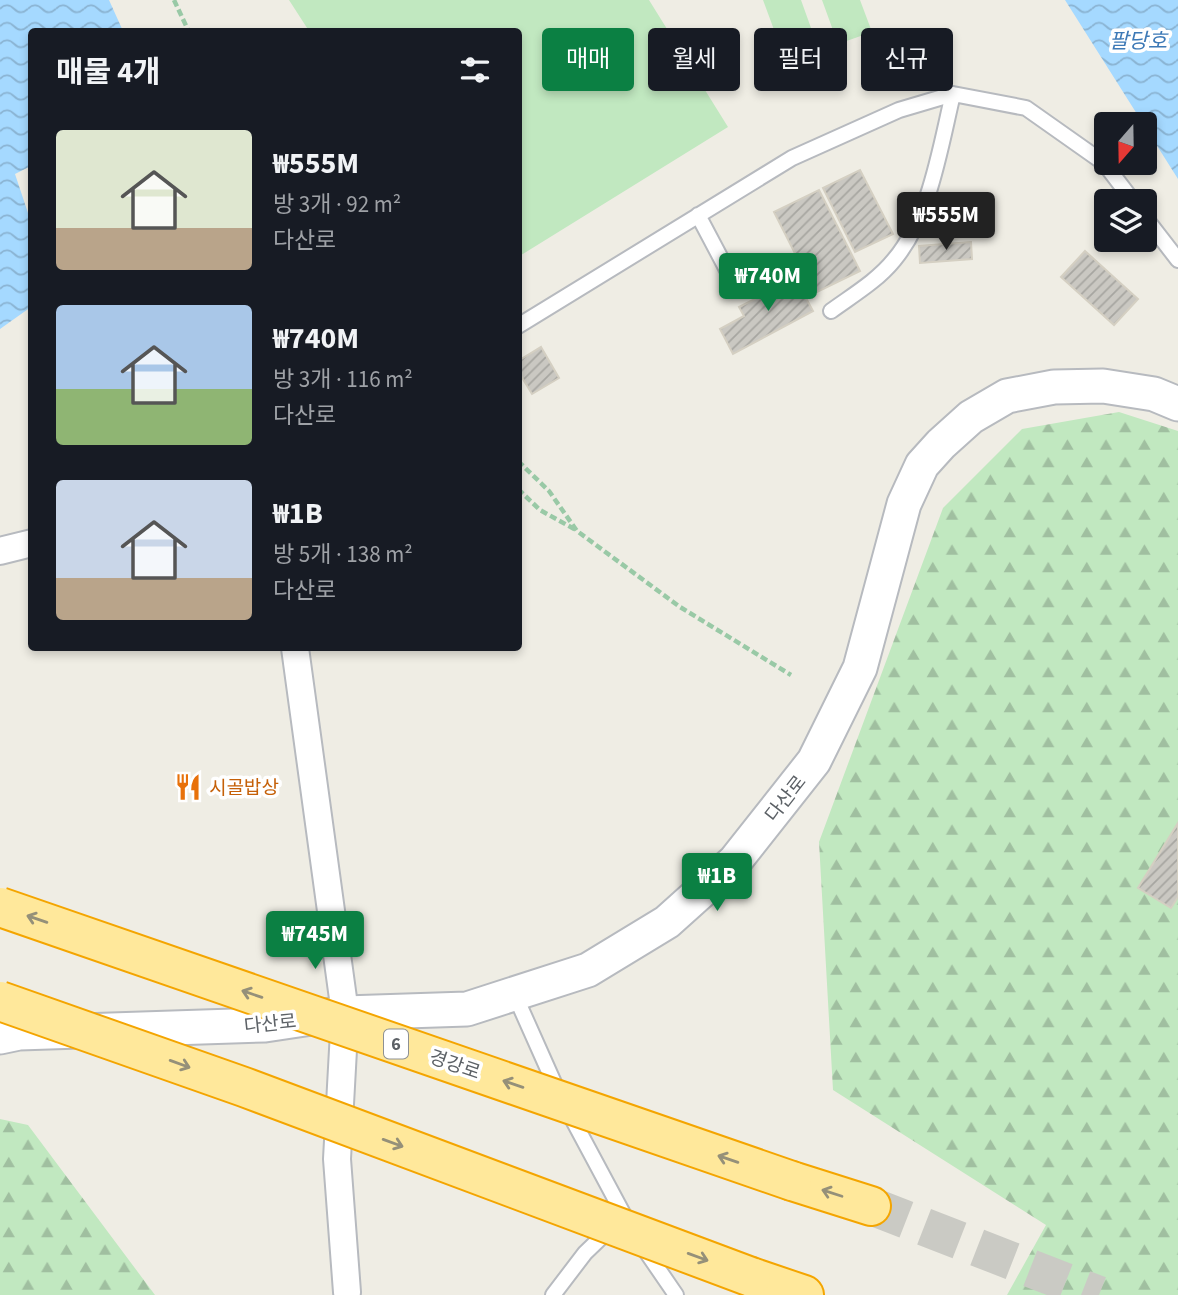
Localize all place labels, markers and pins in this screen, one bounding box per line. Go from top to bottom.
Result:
pin: ₩555M [897,192,995,252]
pin: ₩740M [719,254,817,313]
restaurant icon: 시골밥상 [173,772,203,802]
place label: 시골밥상 [209,775,279,802]
pin: ₩1B [683,853,751,913]
pin: ₩745M [266,912,364,971]

